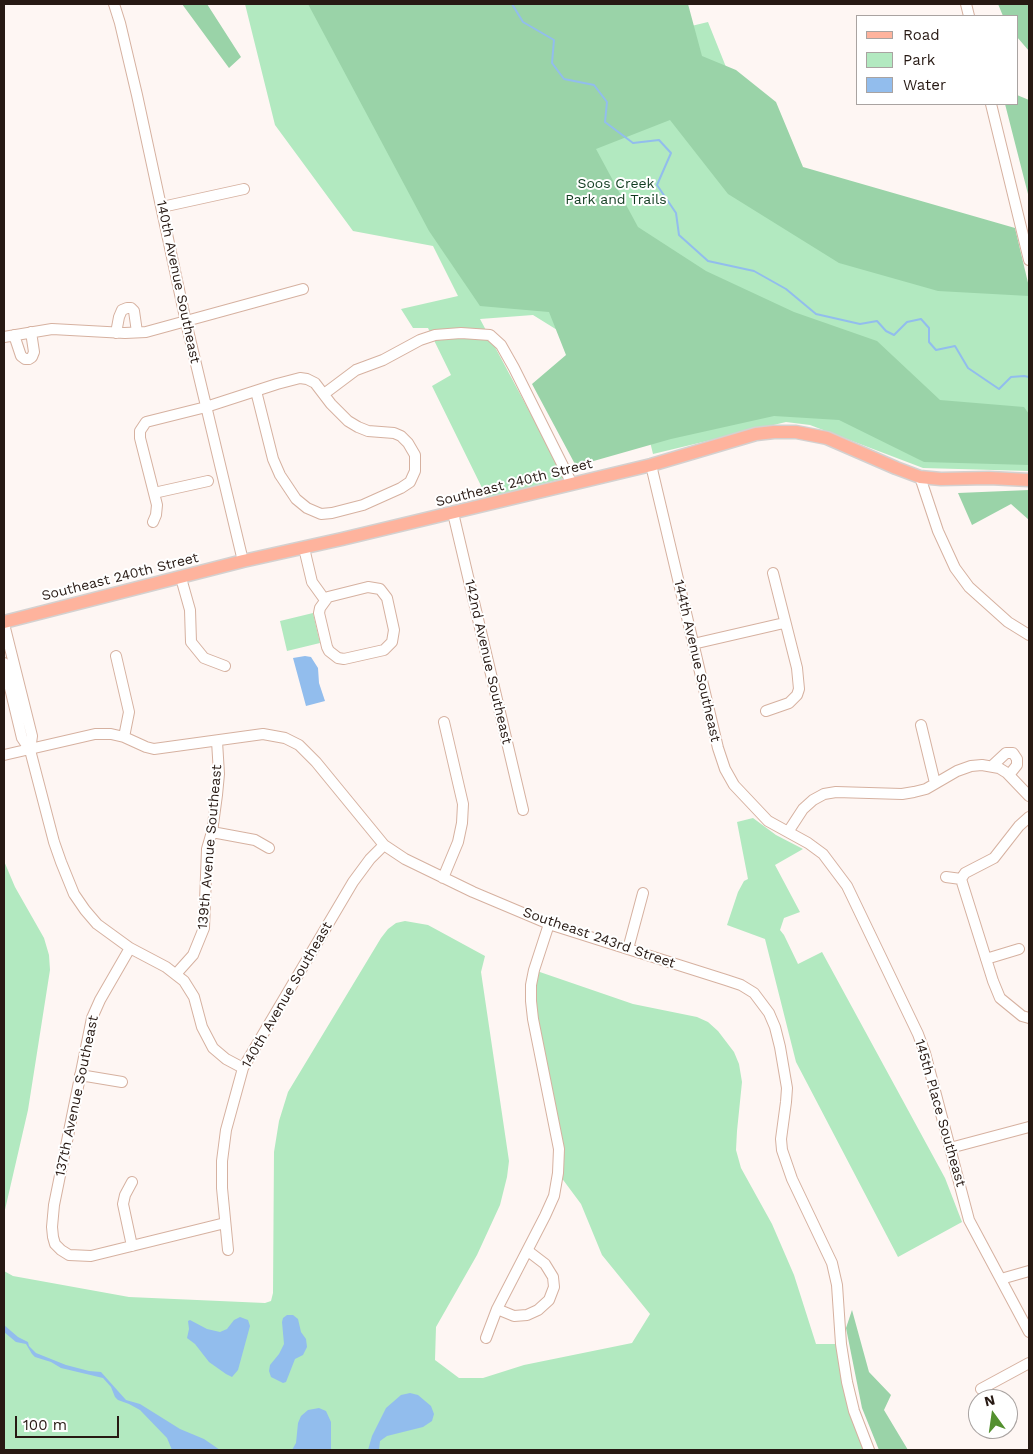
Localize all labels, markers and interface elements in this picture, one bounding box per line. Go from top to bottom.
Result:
legend [856,15,1018,105]
text: Road [903,26,940,44]
text: Park [903,51,935,69]
text: Water [903,76,946,94]
park label: Soos Creek Park and Trails [565,176,667,208]
street label: 140th Avenue Southeast [153,199,203,365]
street label: Southeast 240th Street [434,455,594,511]
street label: Southeast 240th Street [40,549,200,605]
street label: 142nd Avenue Southeast [461,578,515,746]
street label: 144th Avenue Southeast [670,578,724,744]
street label: 139th Avenue Southeast [194,764,226,930]
street label: Southeast 243rd Street [521,904,677,972]
street label: 140th Avenue Southeast [238,919,336,1071]
street label: 137th Avenue Southeast [52,1014,102,1178]
street label: 145th Place Southeast [911,1037,969,1189]
north arrow [968,1389,1018,1439]
text: N [983,1391,997,1409]
scale bar [18,1406,121,1438]
text: 100 m [23,1416,67,1434]

